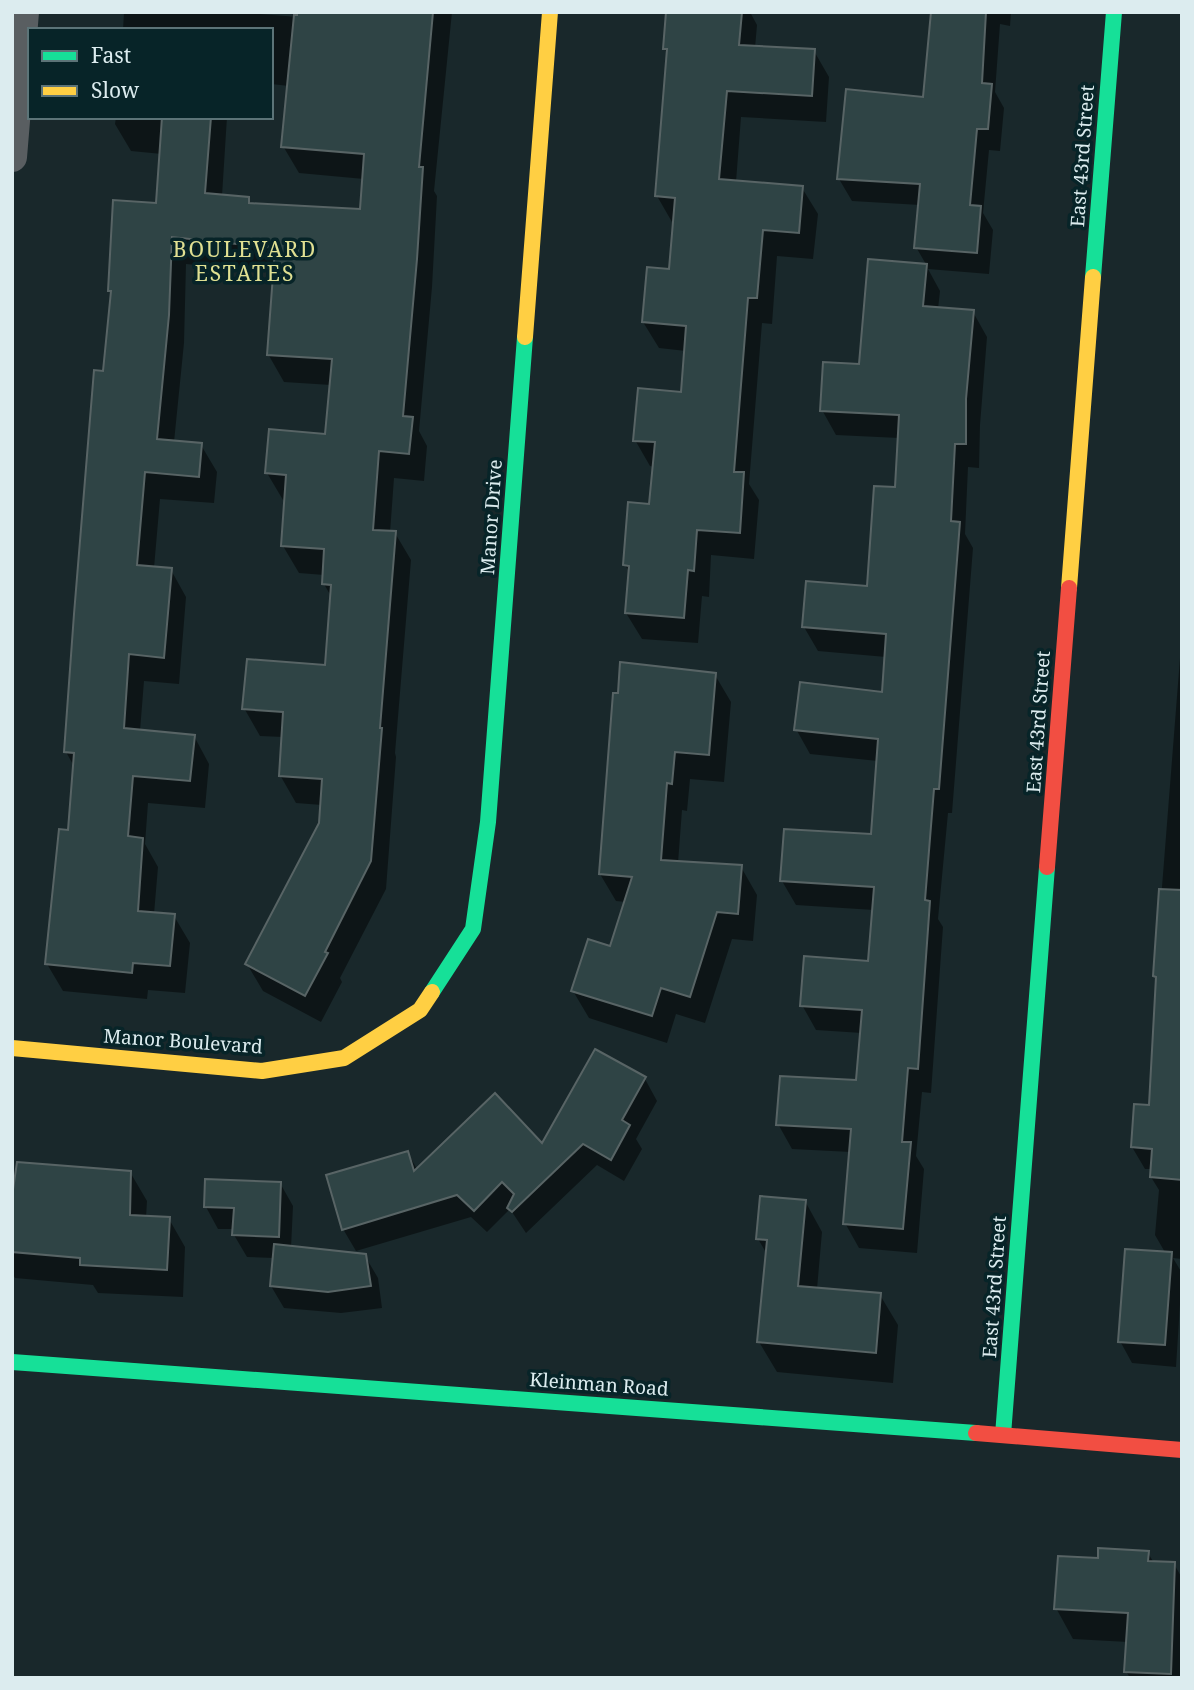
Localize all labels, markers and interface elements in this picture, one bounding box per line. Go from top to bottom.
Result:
legend [28,28,273,119]
text: Fast [91,41,131,69]
text: Slow [91,76,140,104]
street label: East 43rd Street [1064,84,1100,228]
district label: BOULEVARD ESTATES [173,235,317,287]
street label: Manor Drive [474,458,508,576]
street label: East 43rd Street [1020,650,1056,794]
street label: Manor Boulevard [103,1022,264,1060]
street label: East 43rd Street [976,1215,1012,1359]
street label: Kleinman Road [529,1366,670,1402]

